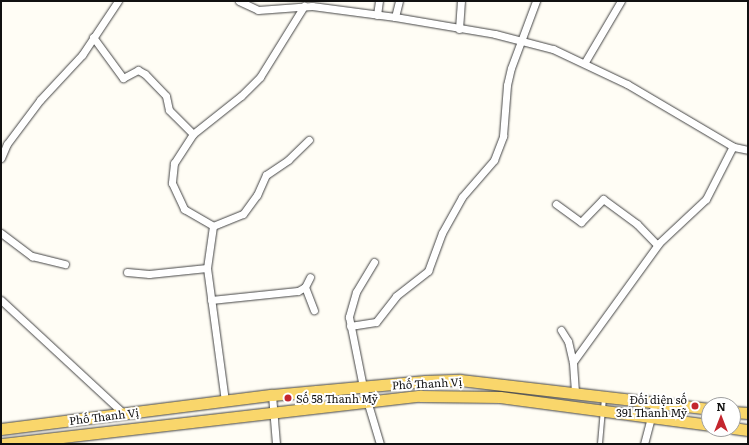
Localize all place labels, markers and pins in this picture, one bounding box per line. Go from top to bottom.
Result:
place label: Số 58 Thanh Mỹ [296,391,378,405]
marker: Số 58 Thanh Mỹ [283,393,293,403]
place label: Đối diện số 391 Thanh Mỹ [616,393,687,419]
marker: Đối diện số 391 Thanh Mỹ [690,401,700,411]

